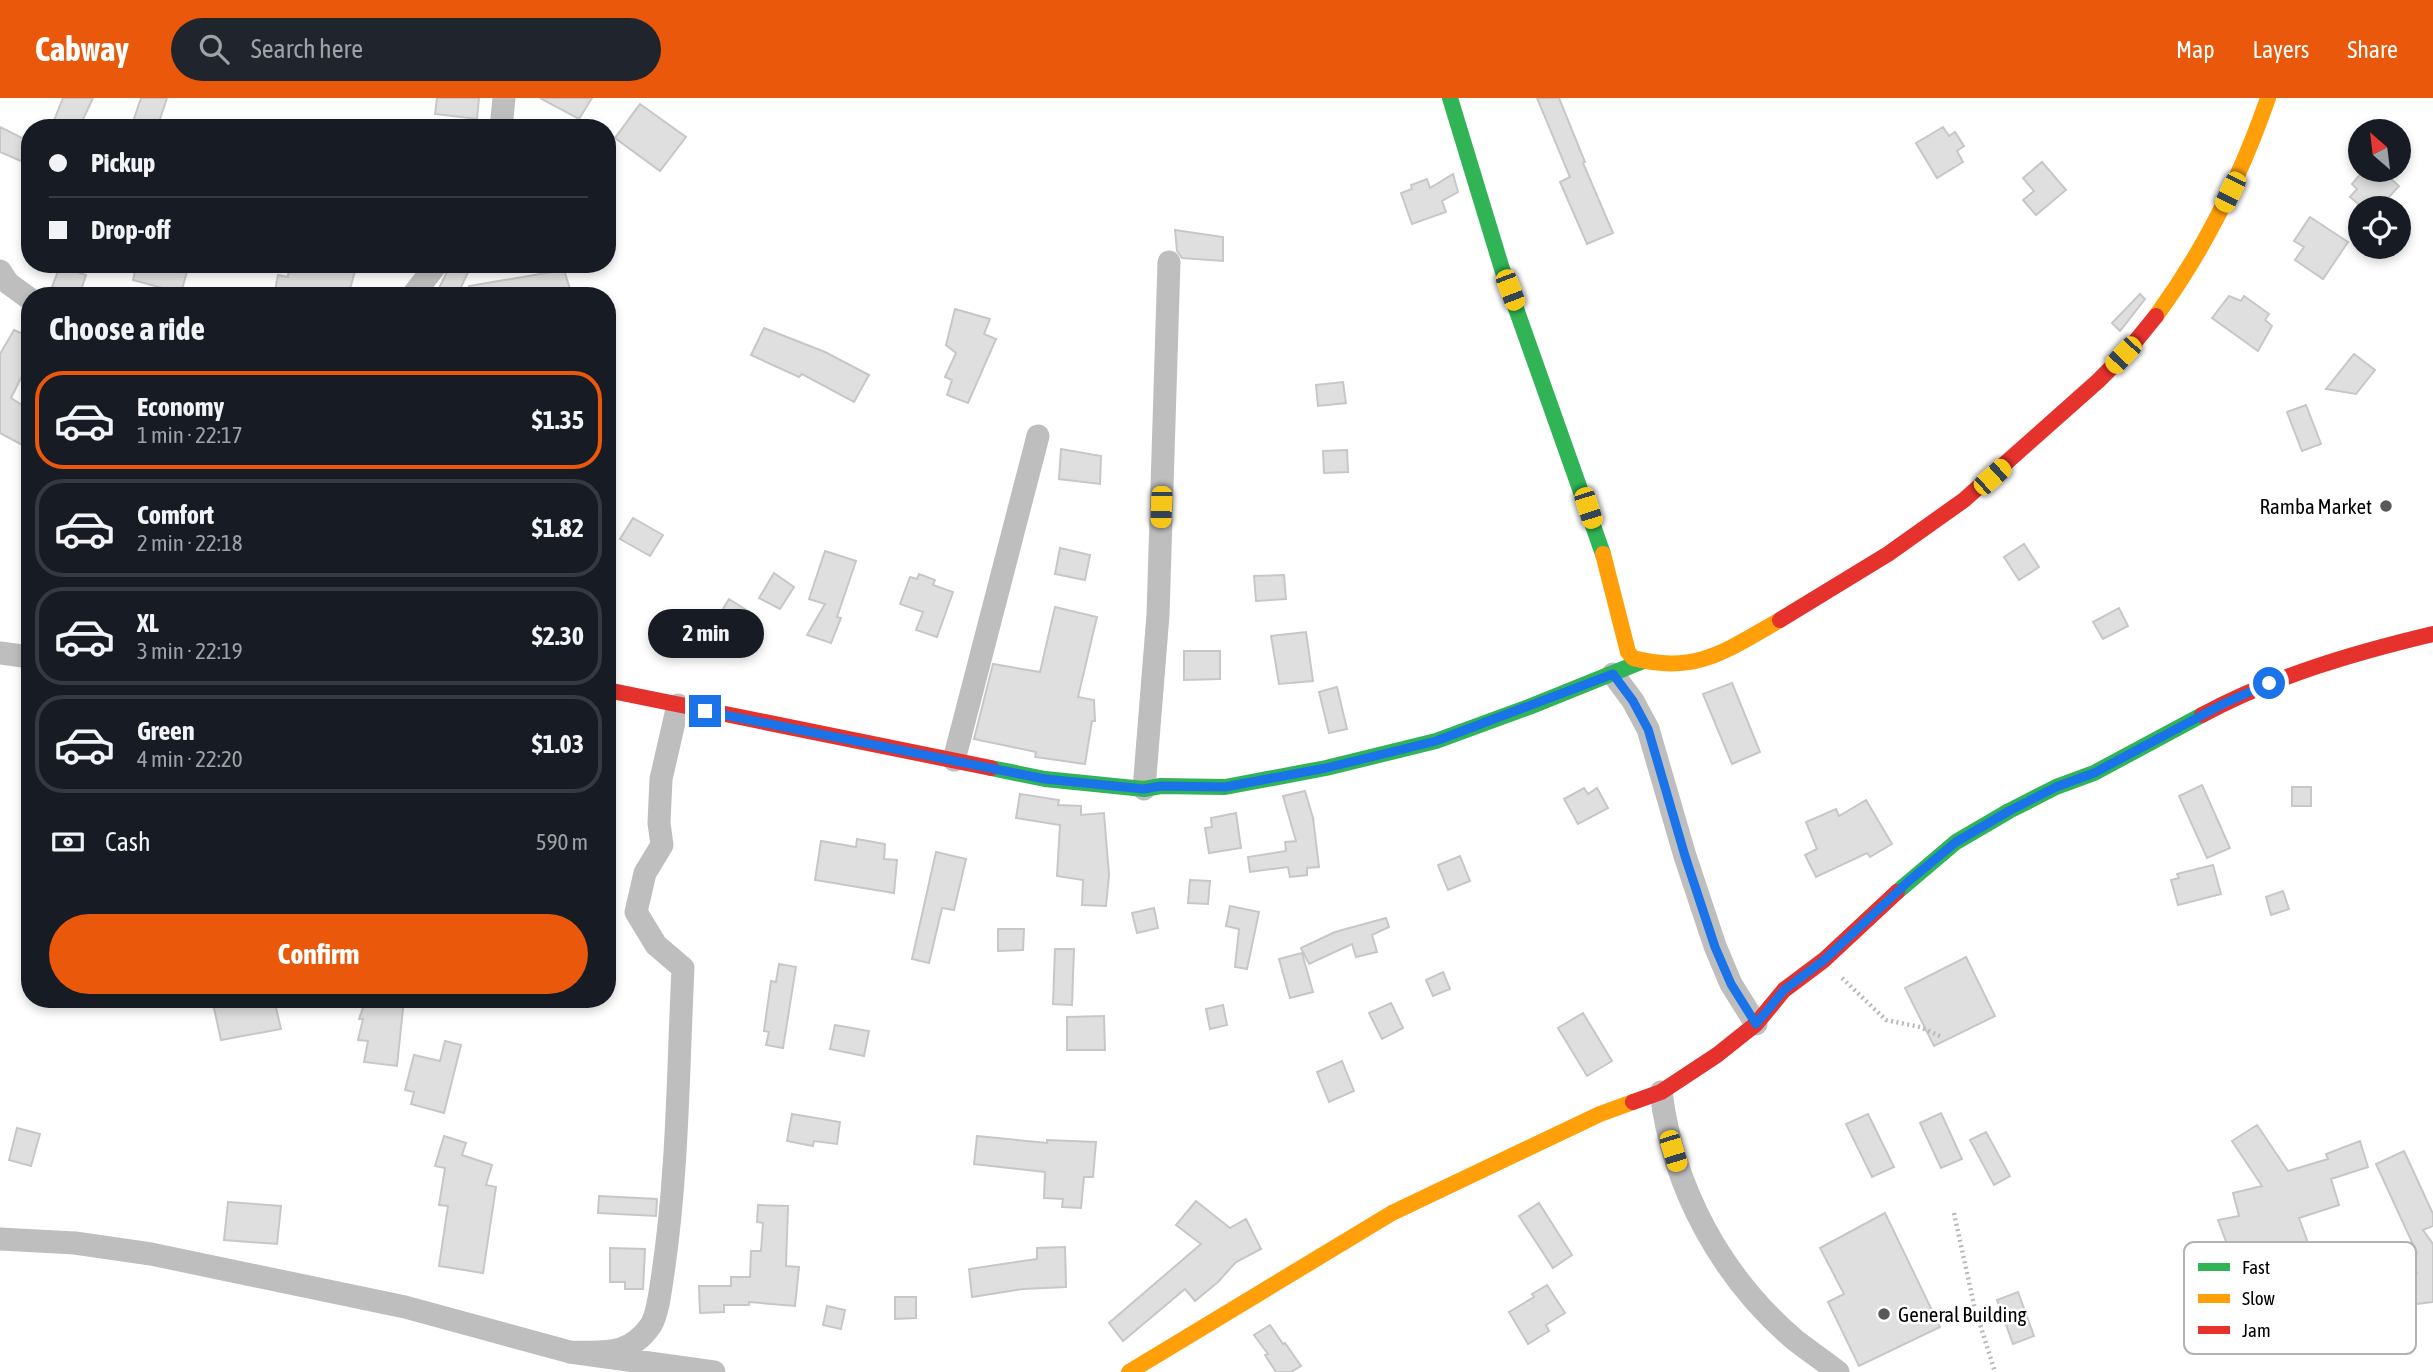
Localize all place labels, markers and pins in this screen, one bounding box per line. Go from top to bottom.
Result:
place label: Ramba Market [2260,494,2372,518]
marker: Ramba Market [2378,498,2394,514]
place label: General Building [1898,1302,2027,1326]
marker: General Building [1876,1306,1892,1322]

